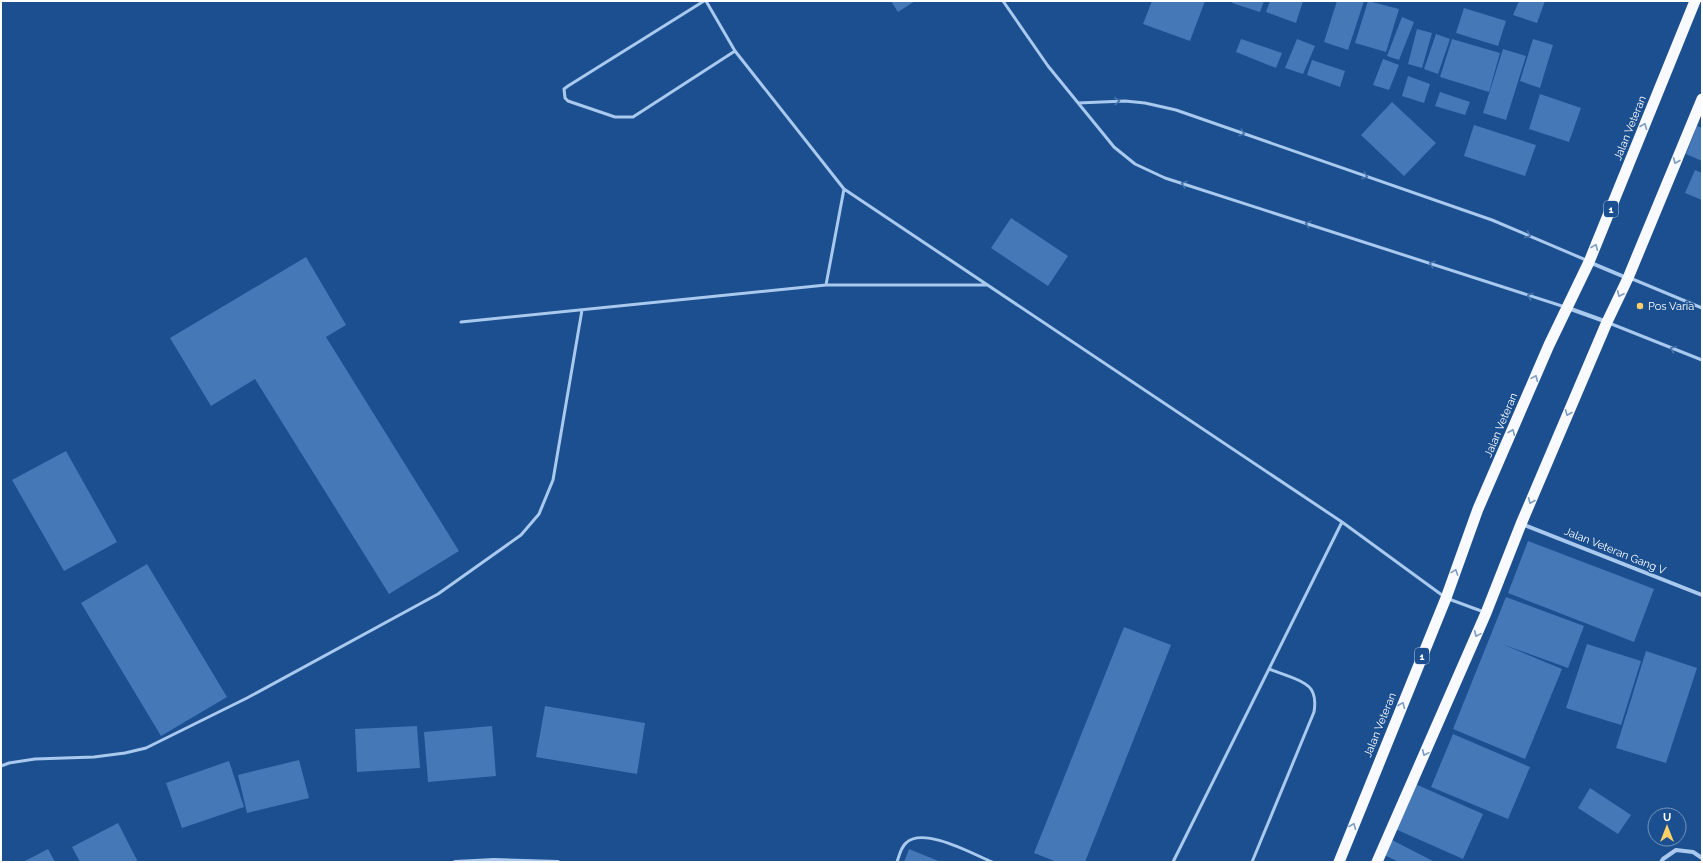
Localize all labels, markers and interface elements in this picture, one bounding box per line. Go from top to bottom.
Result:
street label: Jalan Veteran [1611,94,1649,162]
one-way arrow [1114,97,1120,105]
one-way arrow [1640,123,1648,130]
one-way arrow [1238,129,1245,137]
one-way arrow [1673,158,1681,165]
one-way arrow [1361,171,1368,180]
one-way arrow [1181,180,1188,189]
road number: 1 [1604,201,1618,217]
one-way arrow [1305,220,1312,229]
one-way arrow [1525,231,1532,239]
one-way arrow [1590,243,1598,251]
one-way arrow [1428,260,1435,269]
one-way arrow [1617,289,1625,297]
one-way arrow [1527,292,1534,301]
place label: Pos Varia [1648,300,1694,313]
marker: Pos Varia [1635,301,1645,311]
one-way arrow [1670,345,1677,353]
one-way arrow [1531,374,1539,381]
street label: Jalan Veteran [1482,391,1520,459]
one-way arrow [1565,409,1573,416]
one-way arrow [1507,428,1515,436]
one-way arrow [1528,496,1536,504]
street label: Jalan Veteran Gang V [1562,525,1668,577]
one-way arrow [1451,568,1459,575]
one-way arrow [1474,630,1482,637]
road number: 1 [1415,648,1429,664]
street label: Jalan Veteran [1361,691,1399,759]
one-way arrow [1398,702,1406,709]
one-way arrow [1422,749,1430,756]
north arrow [1647,807,1687,847]
text: U [1663,811,1671,824]
one-way arrow [1349,822,1357,829]

